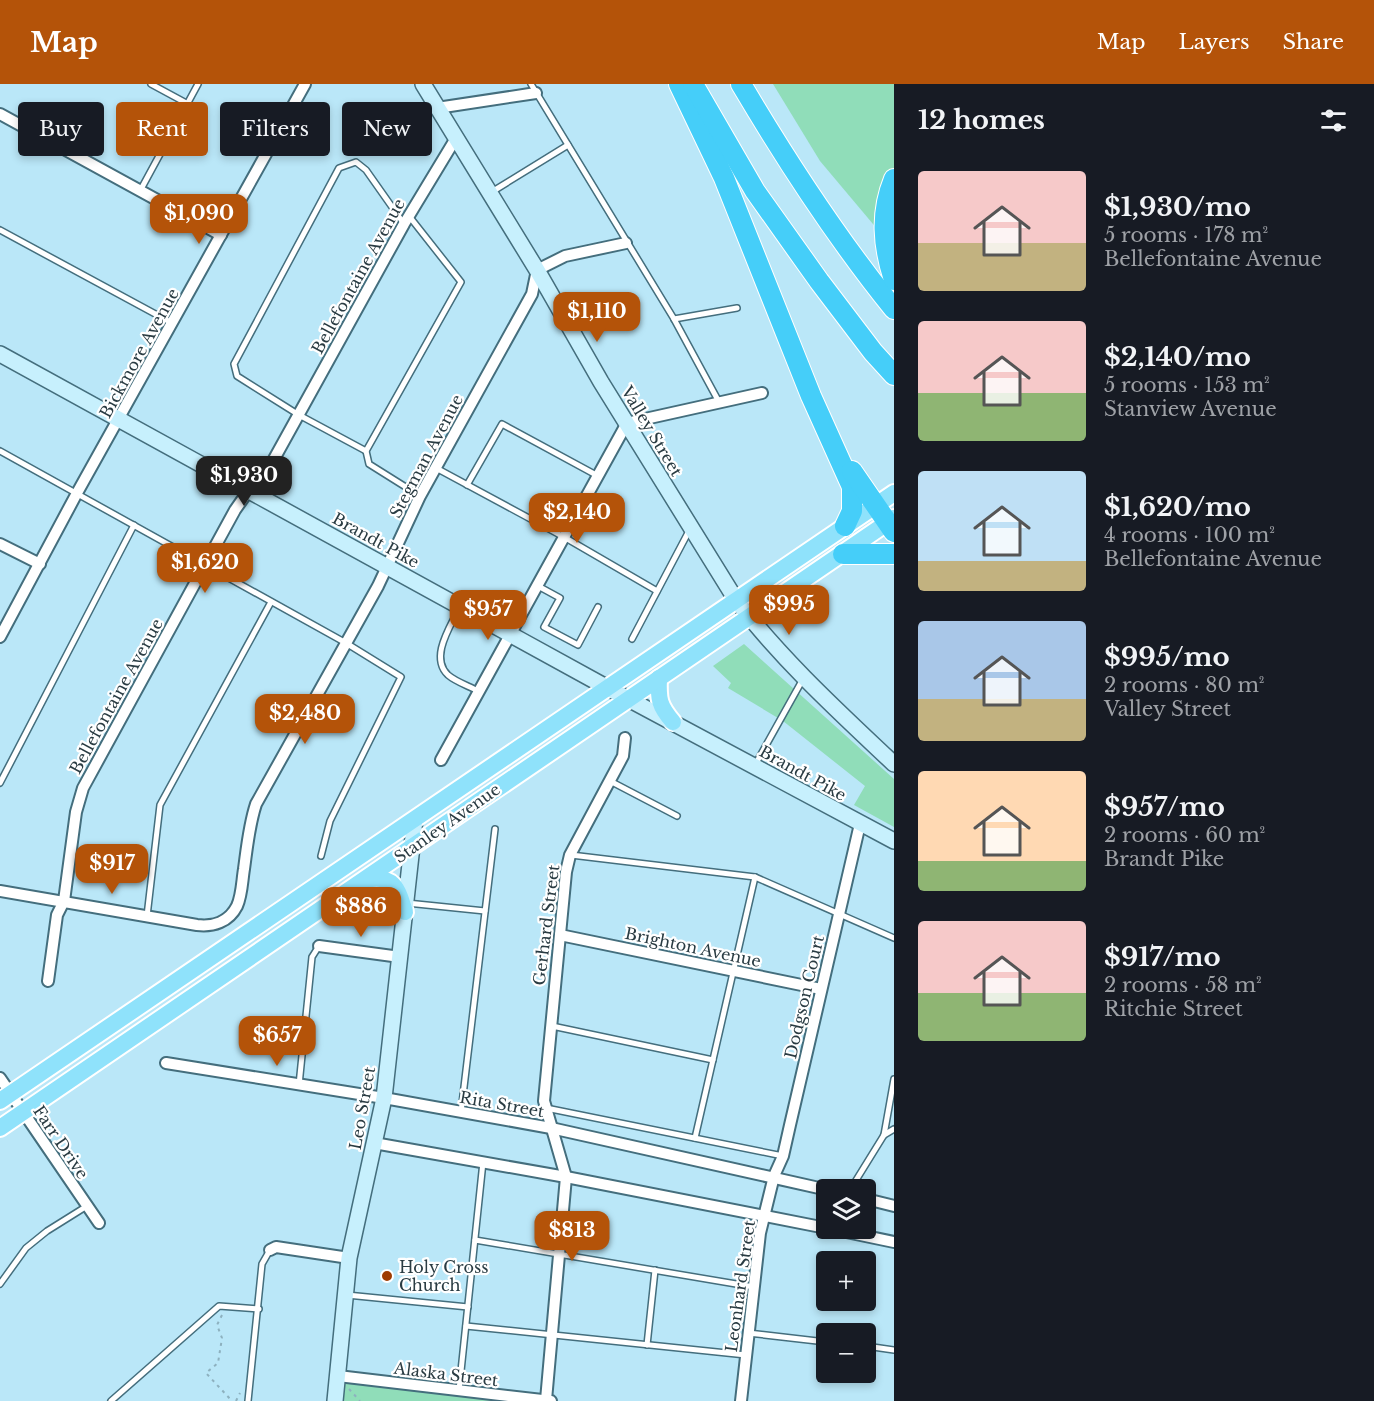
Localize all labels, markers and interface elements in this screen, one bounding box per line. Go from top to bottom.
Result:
text: Map [30,25,98,60]
text: Map [1097,29,1146,55]
text: Layers [1179,29,1250,55]
text: Share [1283,29,1344,55]
chip: Buy [18,102,104,156]
chip: Rent [116,102,208,156]
chip: Filters [220,102,330,156]
chip: New [342,102,432,156]
text: 12 homes [918,104,1045,136]
icon: filters [1317,104,1350,137]
text: $1,930/mo [1104,191,1251,223]
pin: $1,090 [150,194,248,245]
street label: Bellefontaine Avenue [307,195,409,357]
icon: home [966,195,1038,267]
text: $1,090 [164,201,234,225]
text: 5 rooms · 178 m² [1104,223,1268,247]
text: Bellefontaine Avenue [1104,247,1322,271]
street label: Bickmore Avenue [95,285,183,421]
pin: $1,110 [548,292,646,343]
text: $1,110 [567,299,627,323]
text: $2,140/mo [1104,341,1251,373]
icon: home [966,345,1038,417]
text: 5 rooms · 153 m² [1104,373,1270,397]
street label: Valley Street [617,381,687,480]
street label: Stegman Avenue [385,391,467,521]
text: Stanview Avenue [1104,397,1277,421]
pin: $1,930 [195,456,293,507]
text: $1,930 [210,463,278,487]
text: $1,620/mo [1104,491,1251,523]
pin: $2,140 [528,493,626,544]
icon: home [966,495,1038,567]
text: $2,140 [543,500,611,524]
street label: Brandt Pike [329,508,423,572]
text: 4 rooms · 100 m² [1104,523,1275,547]
pin: $1,620 [156,543,254,594]
text: Bellefontaine Avenue [1104,547,1322,571]
text: $1,620 [171,550,239,574]
pin: $995 [753,585,825,636]
pin: $957 [452,590,524,641]
text: $995 [763,592,815,616]
text: $957 [464,597,512,621]
street label: Bellefontaine Avenue [65,615,167,777]
text: $995/mo [1104,641,1230,673]
icon: home [966,645,1038,717]
text: 2 rooms · 80 m² [1104,673,1265,697]
pin: $2,480 [256,694,354,745]
text: Valley Street [1104,697,1231,721]
text: $2,480 [269,701,341,725]
street label: Brandt Pike [756,741,850,805]
street label: Stanley Avenue [390,779,504,867]
text: $957/mo [1104,791,1225,823]
icon: home [966,795,1038,867]
text: 2 rooms · 60 m² [1104,823,1265,847]
pin: $917 [76,844,148,895]
text: Brandt Pike [1104,847,1224,871]
text: $917 [89,851,135,875]
street label: Gerhard Street [529,863,563,987]
pin: $886 [325,887,397,938]
text: $886 [335,894,387,918]
street label: Brighton Avenue [623,923,763,971]
street label: Dodgson Court [780,933,828,1061]
text: $917/mo [1104,941,1221,973]
icon: home [966,945,1038,1017]
text: 2 rooms · 58 m² [1104,973,1262,997]
text: Ritchie Street [1104,997,1243,1021]
pin: $657 [241,1016,313,1067]
text: $657 [253,1023,301,1047]
street label: Leo Street [345,1065,379,1151]
street label: Rita Street [458,1087,546,1121]
street label: Farr Drive [29,1102,93,1182]
map controls [816,1179,876,1383]
button: layers [816,1179,876,1239]
pin: $813 [536,1211,608,1262]
text: $813 [548,1218,596,1242]
street label: Leonhard Street [721,1219,759,1353]
button: + [816,1251,876,1311]
place label: Holy Cross Church [399,1257,489,1295]
marker: Holy Cross Church [380,1269,394,1283]
button: − [816,1323,876,1383]
street label: Alaska Street [392,1358,499,1390]

